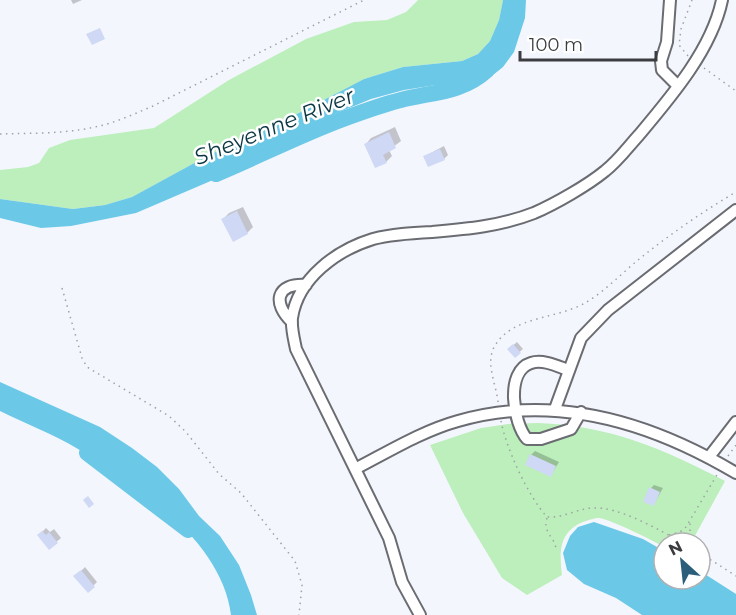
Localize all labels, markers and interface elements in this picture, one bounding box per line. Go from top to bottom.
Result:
scale bar [520,24,656,62]
text: 100 m [529,34,583,56]
water label: Sheyenne River [190,82,359,171]
north arrow [652,531,712,591]
text: N [665,537,685,559]

